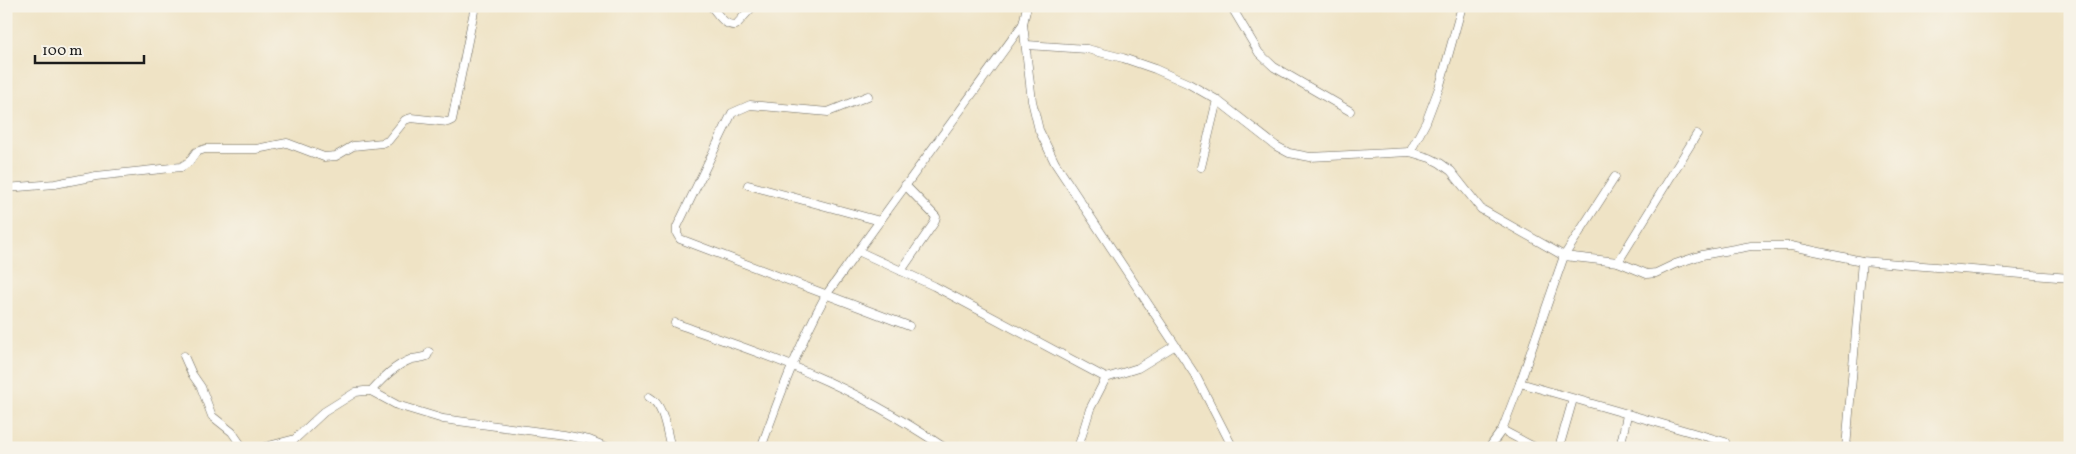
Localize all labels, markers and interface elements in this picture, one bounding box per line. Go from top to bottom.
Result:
scale bar [35,32,144,64]
text: 100 m [42,41,82,62]

